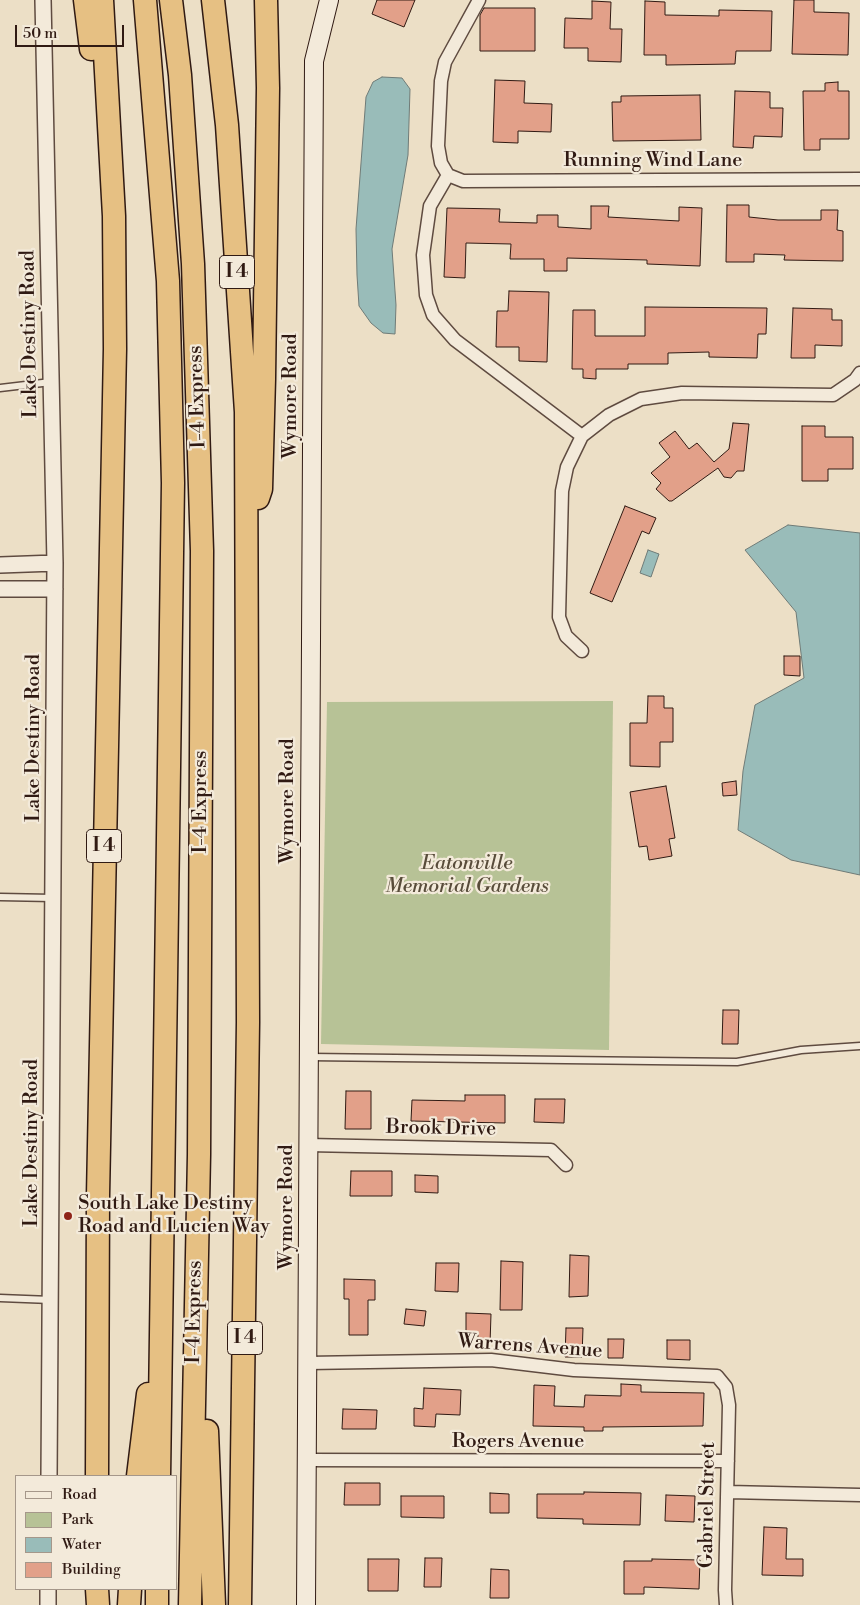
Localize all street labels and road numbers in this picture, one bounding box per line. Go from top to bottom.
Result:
street label: Running Wind Lane [564,149,742,173]
street label: Lake Destiny Road [17,250,43,418]
road number: I 4 [220,256,254,288]
street label: Wymore Road [279,333,303,459]
street label: I-4 Express [184,345,212,449]
street label: Lake Destiny Road [22,654,46,822]
street label: Wymore Road [276,738,300,864]
street label: I-4 Express [189,750,213,854]
road number: I 4 [86,829,122,862]
street label: Lake Destiny Road [20,1059,44,1227]
street label: Brook Drive [386,1116,496,1142]
street label: Wymore Road [275,1144,299,1270]
street label: I-4 Express [182,1260,208,1364]
road number: I 4 [228,1322,262,1355]
street label: Warrens Avenue [457,1330,603,1364]
street label: Rogers Avenue [452,1430,584,1454]
street label: Gabriel Street [695,1442,721,1568]

